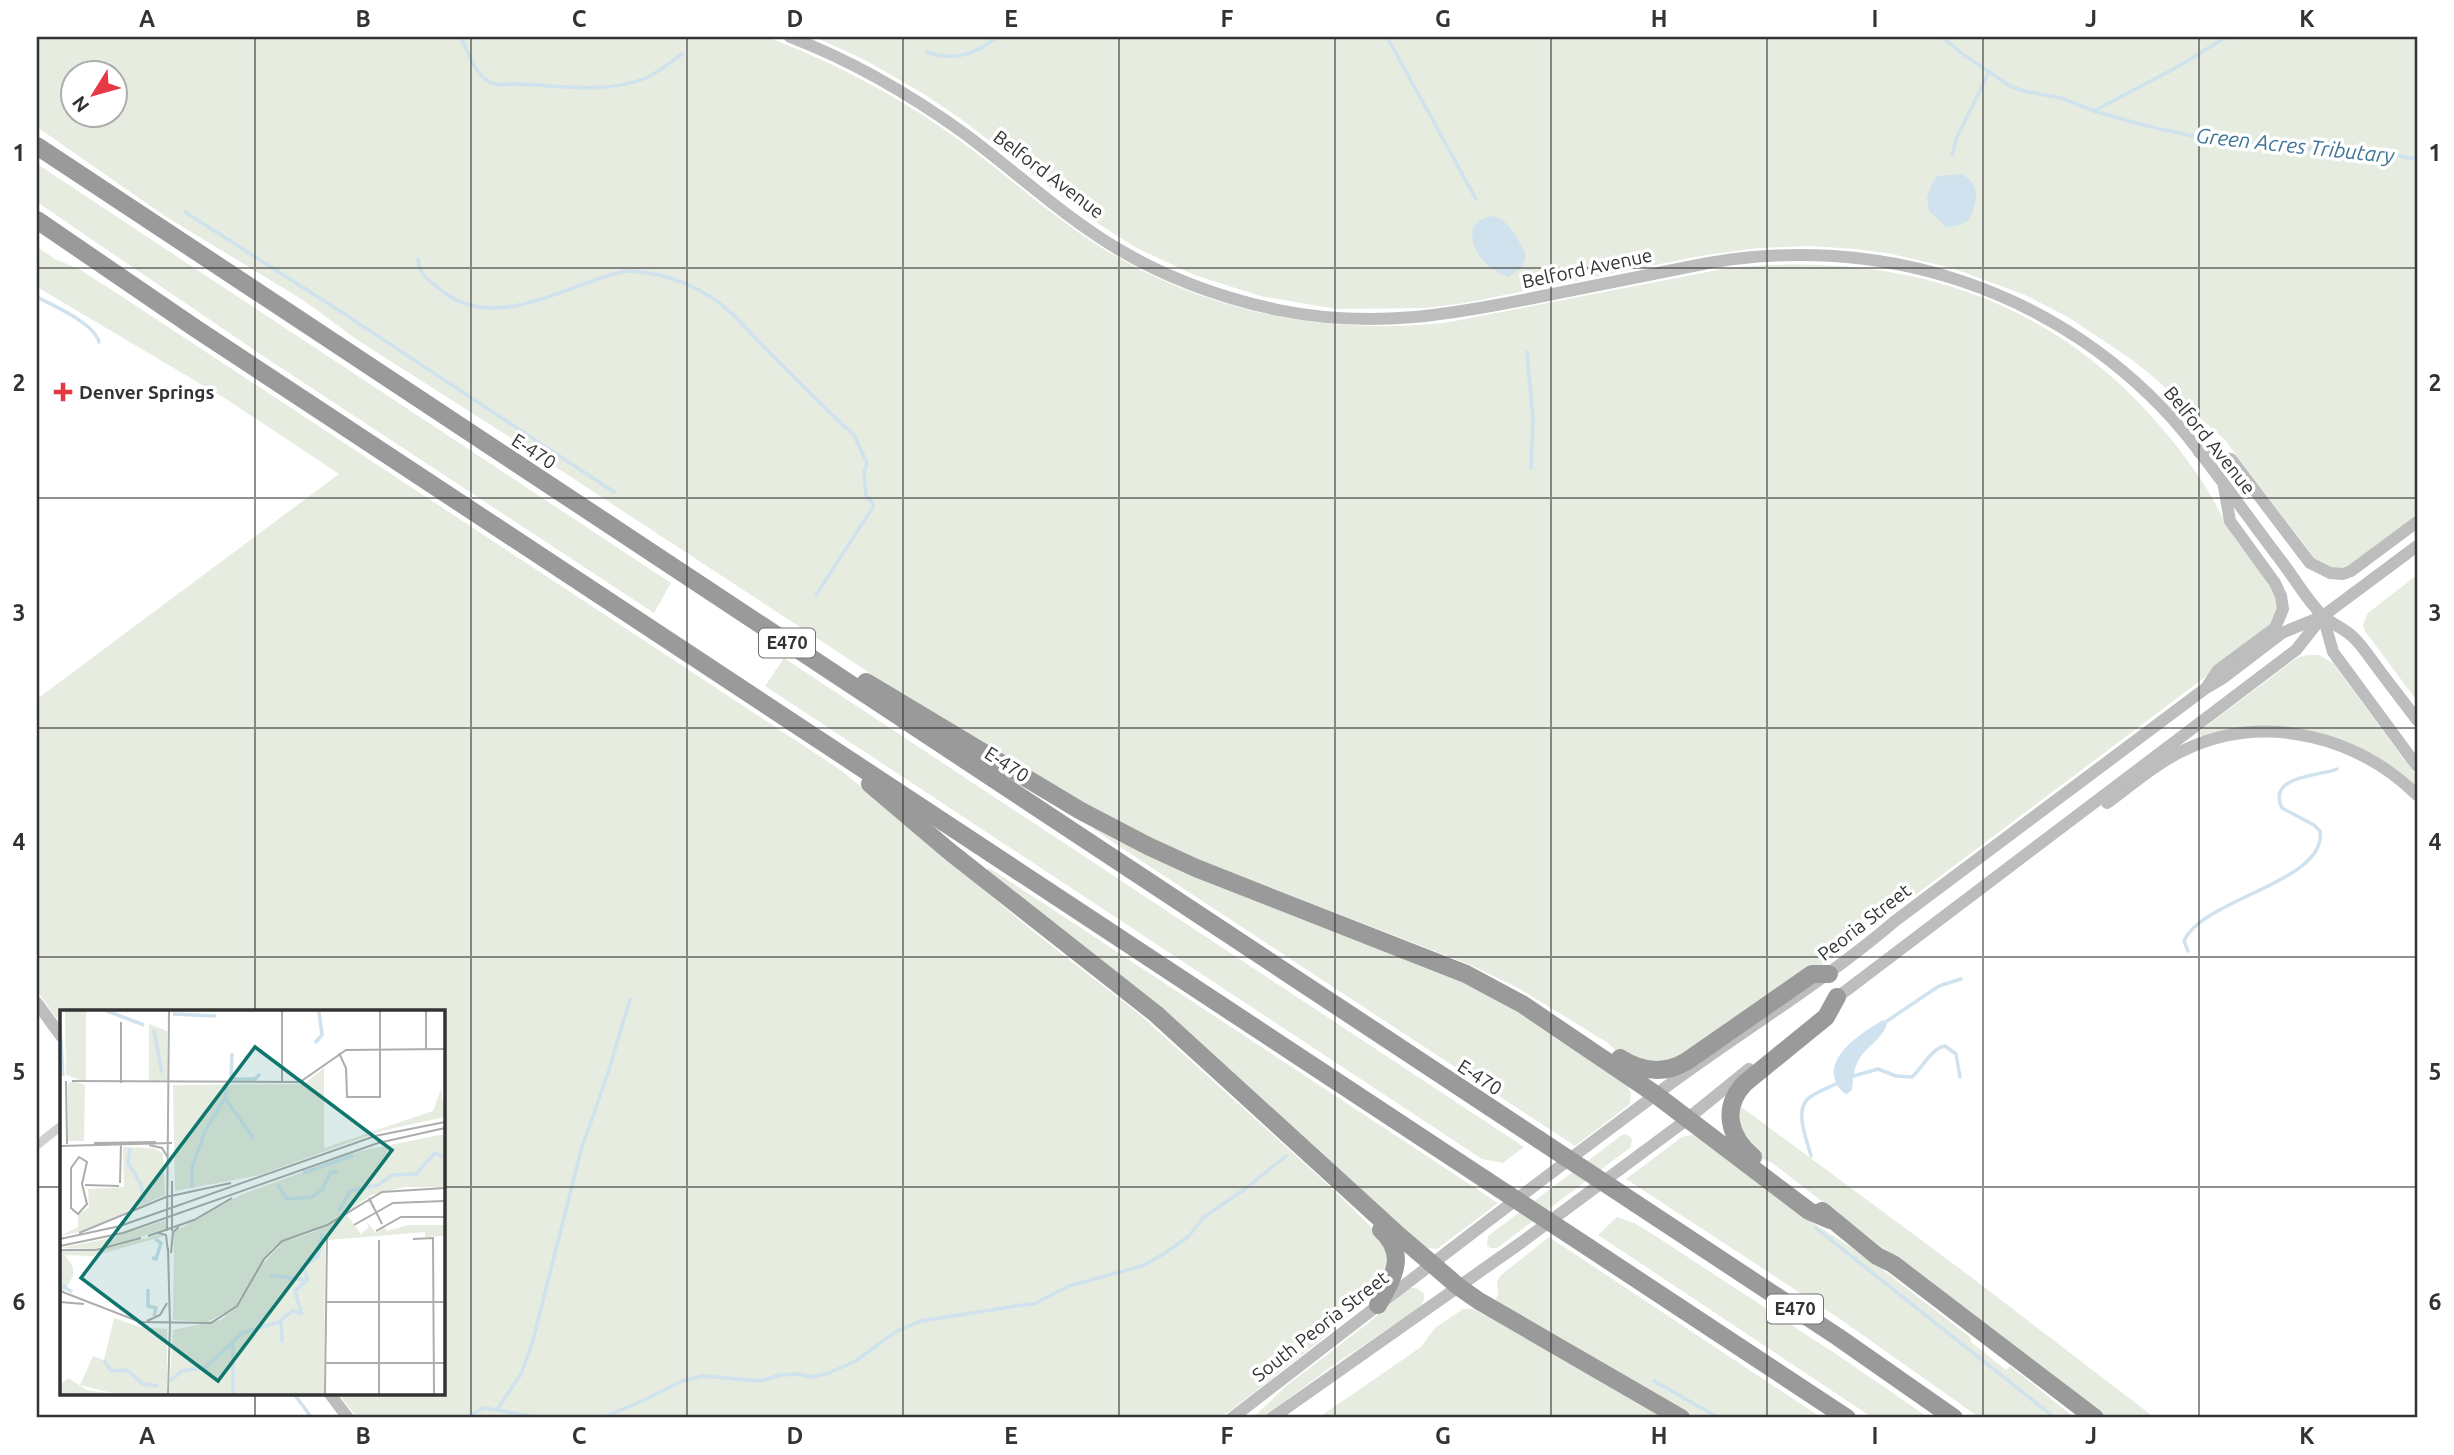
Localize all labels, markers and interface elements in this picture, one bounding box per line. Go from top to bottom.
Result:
text: A [139,6,155,31]
text: B [355,6,371,31]
text: C [572,6,587,31]
text: D [787,6,803,31]
text: E [1004,6,1018,31]
text: F [1221,6,1234,31]
text: G [1435,6,1451,31]
text: H [1651,6,1667,31]
text: I [1872,6,1878,31]
text: J [2085,6,2097,31]
text: K [2299,6,2315,31]
north arrow [60,60,130,130]
text: N [67,92,93,117]
water label: Green Acres Tributary [2195,123,2396,167]
street label: Belford Avenue [989,125,1109,223]
text: 1 [13,140,25,165]
text: 1 [2429,140,2441,165]
street label: Belford Avenue [1520,243,1654,293]
text: 2 [13,370,25,395]
text: 2 [2429,370,2441,395]
place label: Denver Springs [79,381,214,403]
marker: Denver Springs [53,382,73,402]
street label: Belford Avenue [2160,382,2260,498]
street label: E-470 [508,429,560,473]
text: 3 [13,600,25,625]
text: 3 [2429,600,2441,625]
road number: E470 [759,628,815,658]
street label: E-470 [981,742,1033,786]
text: 4 [13,829,26,854]
text: 4 [2429,829,2442,854]
street label: Peoria Street [1813,879,1915,965]
inset map [60,1010,444,1396]
street label: E-470 [1454,1055,1506,1099]
text: 5 [13,1059,25,1084]
text: 5 [2429,1059,2441,1084]
street label: South Peoria Street [1248,1266,1393,1386]
text: 6 [13,1289,26,1314]
text: 6 [2429,1289,2442,1314]
road number: E470 [1767,1294,1823,1324]
text: A [139,1423,155,1448]
text: B [355,1423,371,1448]
text: C [572,1423,587,1448]
text: D [787,1423,803,1448]
text: E [1004,1423,1018,1448]
text: F [1221,1423,1234,1448]
text: G [1435,1423,1451,1448]
text: H [1651,1423,1667,1448]
text: I [1872,1423,1878,1448]
text: J [2085,1423,2097,1448]
text: K [2299,1423,2315,1448]

